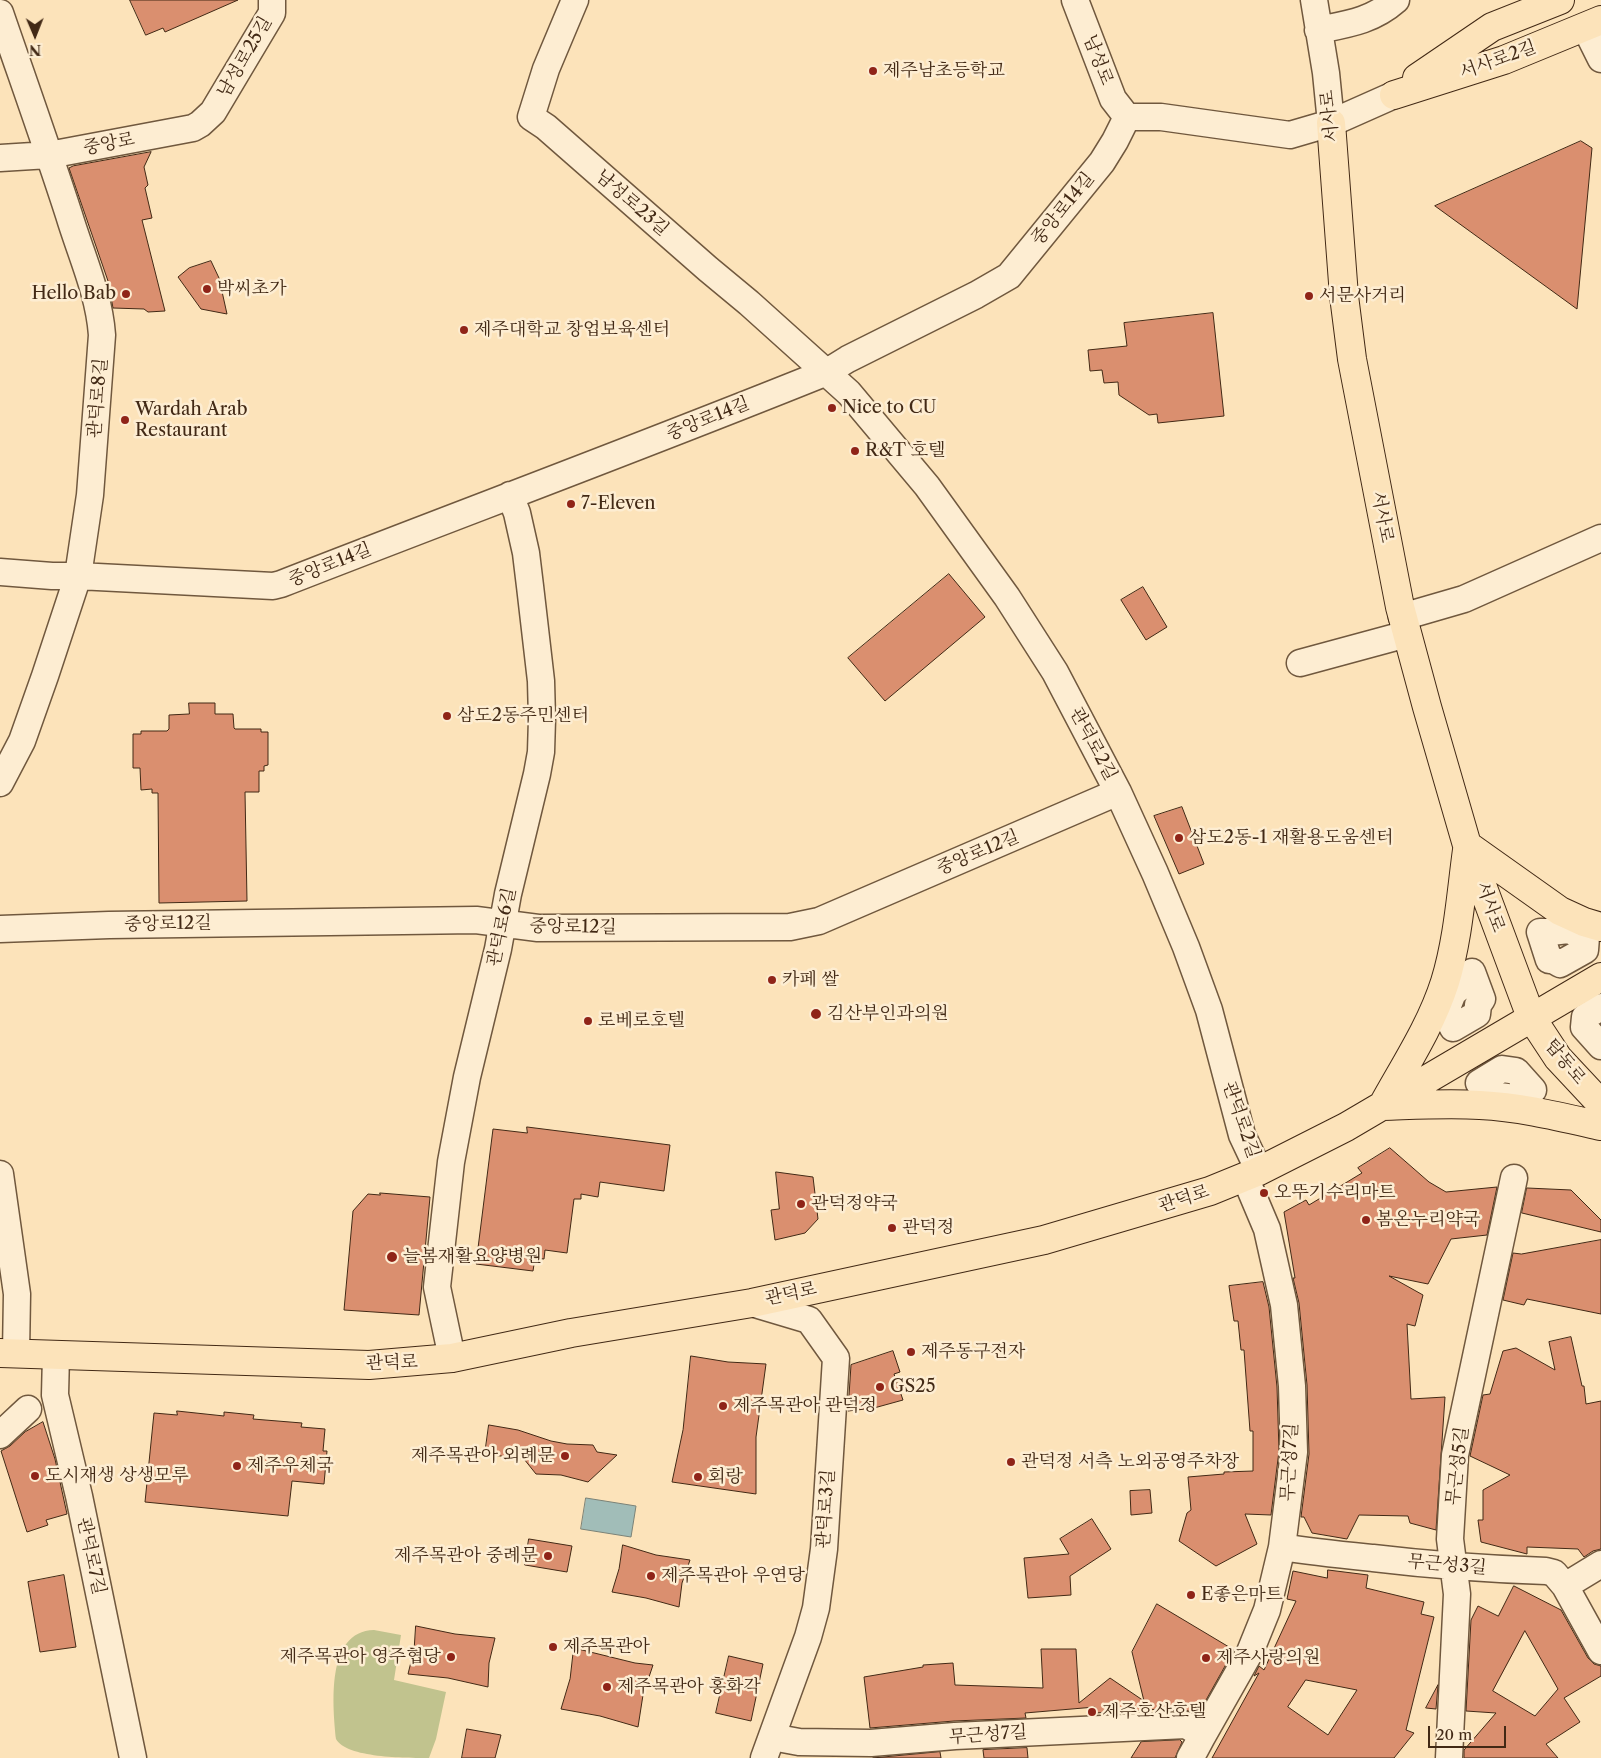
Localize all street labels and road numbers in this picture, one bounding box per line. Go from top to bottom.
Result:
street label: 남성로25길 [213,13,277,101]
street label: 남성로 [1079,32,1117,88]
street label: 서사로2길 [1457,36,1539,84]
street label: 서사로 [1317,89,1343,143]
street label: 중앙로 [81,128,137,160]
street label: 남성로23길 [591,165,673,241]
street label: 중앙로14길 [1027,168,1099,250]
street label: 관덕로8길 [84,357,112,439]
street label: 중앙로14길 [663,393,753,445]
street label: 서사로 [1366,489,1398,545]
street label: 중앙로14길 [285,539,375,591]
street label: 관덕로2길 [1065,704,1121,784]
street label: 중앙로12길 [934,826,1022,880]
street label: 서사로 [1471,879,1509,935]
street label: 관덕로6길 [483,886,521,968]
street label: 중앙로12길 [124,912,212,936]
street label: 중앙로12길 [529,915,617,939]
street label: 탑동로 [1540,1035,1590,1089]
street label: 관덕로2길 [1218,1079,1264,1161]
street label: 관덕로 [1156,1181,1212,1217]
street label: 관덕로 [763,1278,819,1310]
street label: 관덕로 [366,1351,418,1375]
street label: 무근성7길 [1277,1422,1303,1502]
street label: 무근성5길 [1442,1425,1474,1507]
street label: 관덕로3길 [812,1469,840,1549]
street label: 관덕로7길 [72,1515,110,1597]
street label: 무근성3길 [1406,1551,1488,1579]
street label: 무근성7길 [948,1721,1028,1749]

